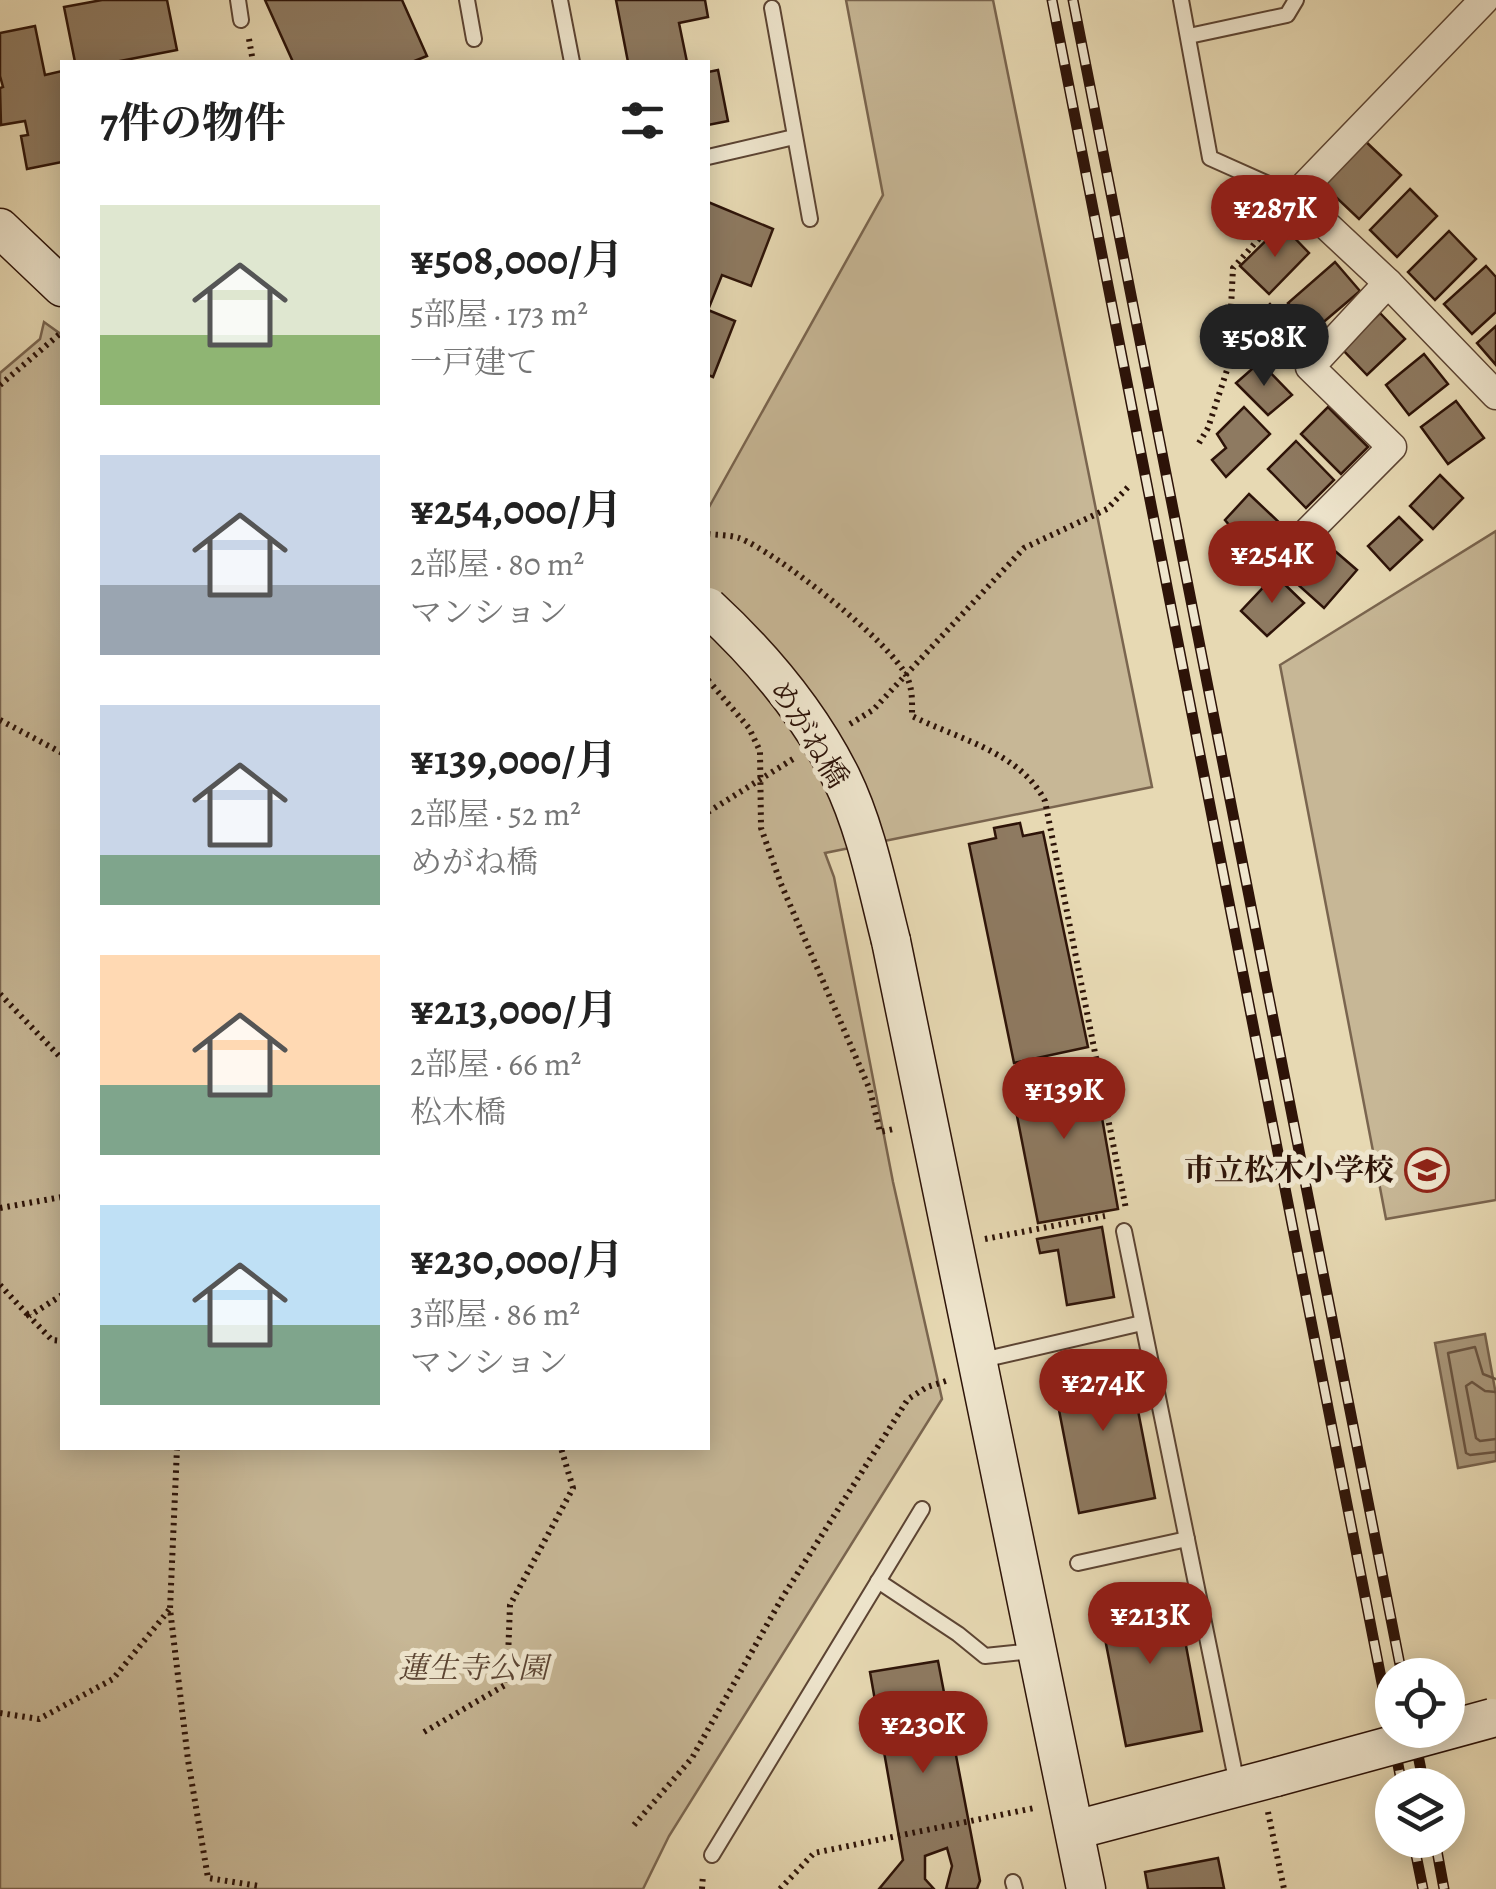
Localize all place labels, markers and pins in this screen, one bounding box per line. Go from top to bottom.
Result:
pin: ¥287K [1205,175,1345,260]
pin: ¥508K [1194,304,1334,389]
pin: ¥254K [1202,521,1342,606]
pin: ¥139K [994,1057,1134,1142]
school or university icon: 市立松木小学校 [1404,1147,1450,1193]
place label: 市立松木小学校 [1184,1150,1394,1190]
pin: ¥274K [1033,1349,1173,1434]
pin: ¥213K [1080,1582,1220,1667]
pin: ¥230K [853,1691,993,1776]

